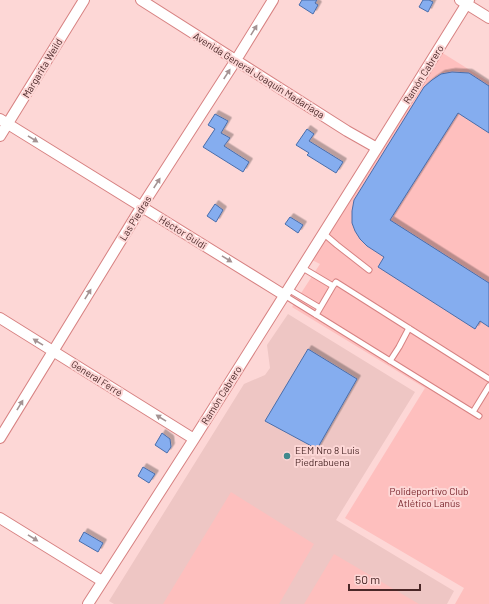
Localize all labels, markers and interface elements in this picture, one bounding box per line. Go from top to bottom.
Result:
one-way arrow [251,24,258,36]
street label: Avenida General Joaquín Madariaga [191,29,327,121]
street label: Margarita Weild [20,36,64,100]
street label: Ramón Cabrero [400,43,446,105]
one-way arrow [223,69,231,79]
one-way arrow [28,135,38,143]
one-way arrow [153,178,161,188]
street label: Las Piedras [117,193,154,243]
street label: Héctor Guidi [157,213,209,251]
one-way arrow [221,256,233,263]
one-way arrow [84,289,92,299]
one-way arrow [33,338,44,345]
street label: General Ferré [69,357,125,399]
street label: Ramón Cabrero [198,364,244,426]
one-way arrow [17,399,24,411]
one-way arrow [155,414,166,422]
place label: EEM Nro 8 Luis Piedrabuena [295,444,360,468]
marker: EEM Nro 8 Luis Piedrabuena [282,451,292,461]
park label: Polideportivo Club Atlético Lanús [390,485,468,509]
one-way arrow [28,534,38,542]
scale bar [349,566,420,592]
text: 50 m [355,572,380,586]

